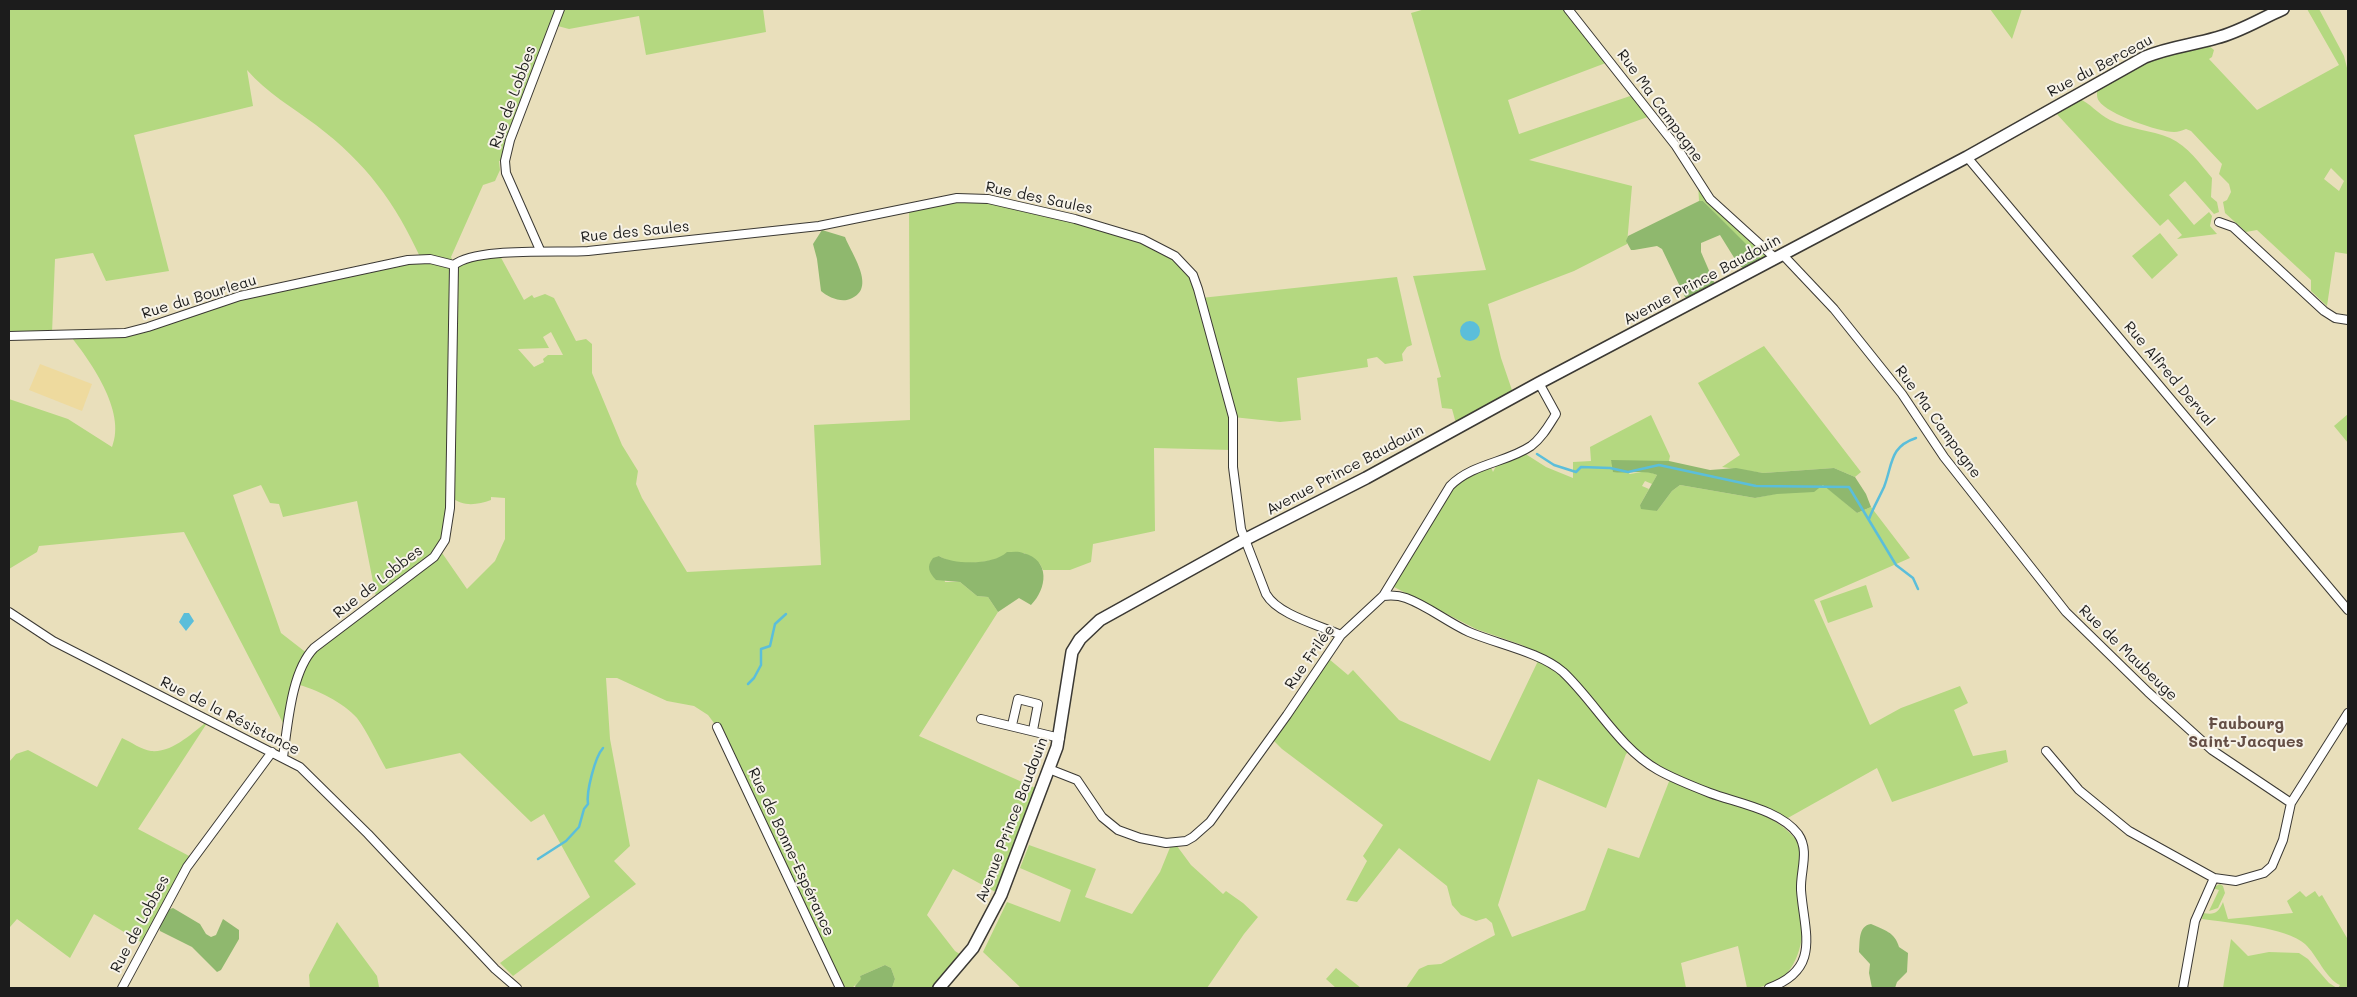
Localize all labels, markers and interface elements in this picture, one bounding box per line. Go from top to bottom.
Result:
street label: Rue du Berceau [2044,31,2156,101]
street label: Rue de Lobbes [486,43,540,151]
street label: Rue Ma Campagne [1613,46,1707,166]
street label: Rue des Saules [984,178,1094,218]
street label: Rue des Saules [580,217,690,247]
street label: Avenue Prince Baudouin [1620,231,1784,329]
street label: Rue du Bourleau [139,271,259,323]
street label: Rue Alfred Derval [2120,318,2218,430]
street label: Rue Ma Campagne [1891,362,1985,482]
street label: Avenue Prince Baudouin [1263,421,1427,519]
street label: Rue de Lobbes [330,542,426,622]
street label: Rue de Maubeuge [2075,601,2181,705]
street label: Rue Frilée [1281,621,1339,693]
street label: Rue de la Résistance [157,673,303,759]
district label: Faubourg Saint-Jacques [2188,714,2304,752]
street label: Avenue Prince Baudouin [972,735,1052,905]
street label: Rue de Bonne-Espérance [744,765,838,939]
street label: Rue de Lobbes [107,872,173,976]

